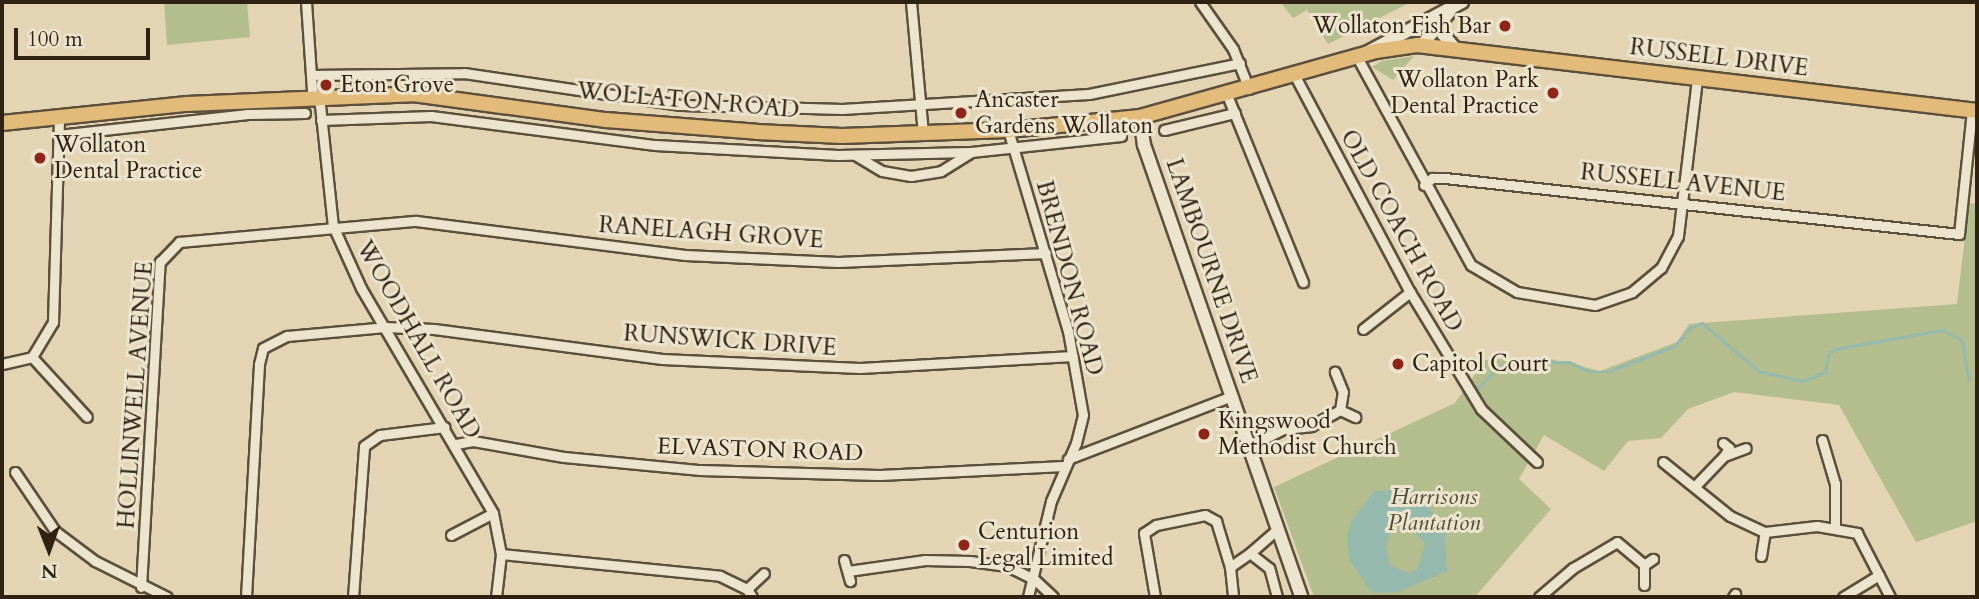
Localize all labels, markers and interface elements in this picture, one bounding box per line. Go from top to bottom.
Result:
place label: Wollaton Fish Bar [1313,12,1491,40]
scale bar [18,14,154,58]
marker: Wollaton Fish Bar [1497,18,1513,34]
text: 100 m [27,25,83,54]
street label: RUSSELL DRIVE [1628,33,1810,83]
place label: Wollaton Park Dental Practice [1390,66,1539,120]
place label: Eton Grove [340,71,454,99]
marker: Eton Grove [318,77,334,93]
street label: WOLLATON ROAD [576,78,800,124]
marker: Wollaton Park Dental Practice [1545,85,1561,101]
place label: Ancaster Gardens Wollaton [975,86,1153,140]
marker: Ancaster Gardens Wollaton [953,105,969,121]
street label: OLD COACH ROAD [1334,125,1468,337]
place label: Wollaton Dental Practice [54,131,203,185]
marker: Wollaton Dental Practice [32,150,48,166]
street label: LAMBOURNE DRIVE [1160,155,1262,387]
street label: RUSSELL AVENUE [1579,159,1787,207]
street label: BRENDON ROAD [1030,178,1108,378]
street label: RANELAGH GROVE [598,211,824,255]
street label: WOODHALL ROAD [350,236,486,444]
street label: HOLLINWELL AVENUE [113,260,159,530]
street label: RUNSWICK DRIVE [623,320,837,362]
place label: Capitol Court [1412,350,1548,378]
marker: Capitol Court [1390,356,1406,372]
place label: Kingswood Methodist Church [1218,407,1397,461]
marker: Kingswood Methodist Church [1196,426,1212,442]
street label: ELVASTON ROAD [656,433,864,467]
park label: Harrisons Plantation [1388,483,1480,537]
north arrow [14,515,84,585]
place label: Centurion Legal Limited [978,518,1113,572]
marker: Centurion Legal Limited [956,537,972,553]
text: N [41,558,58,584]

